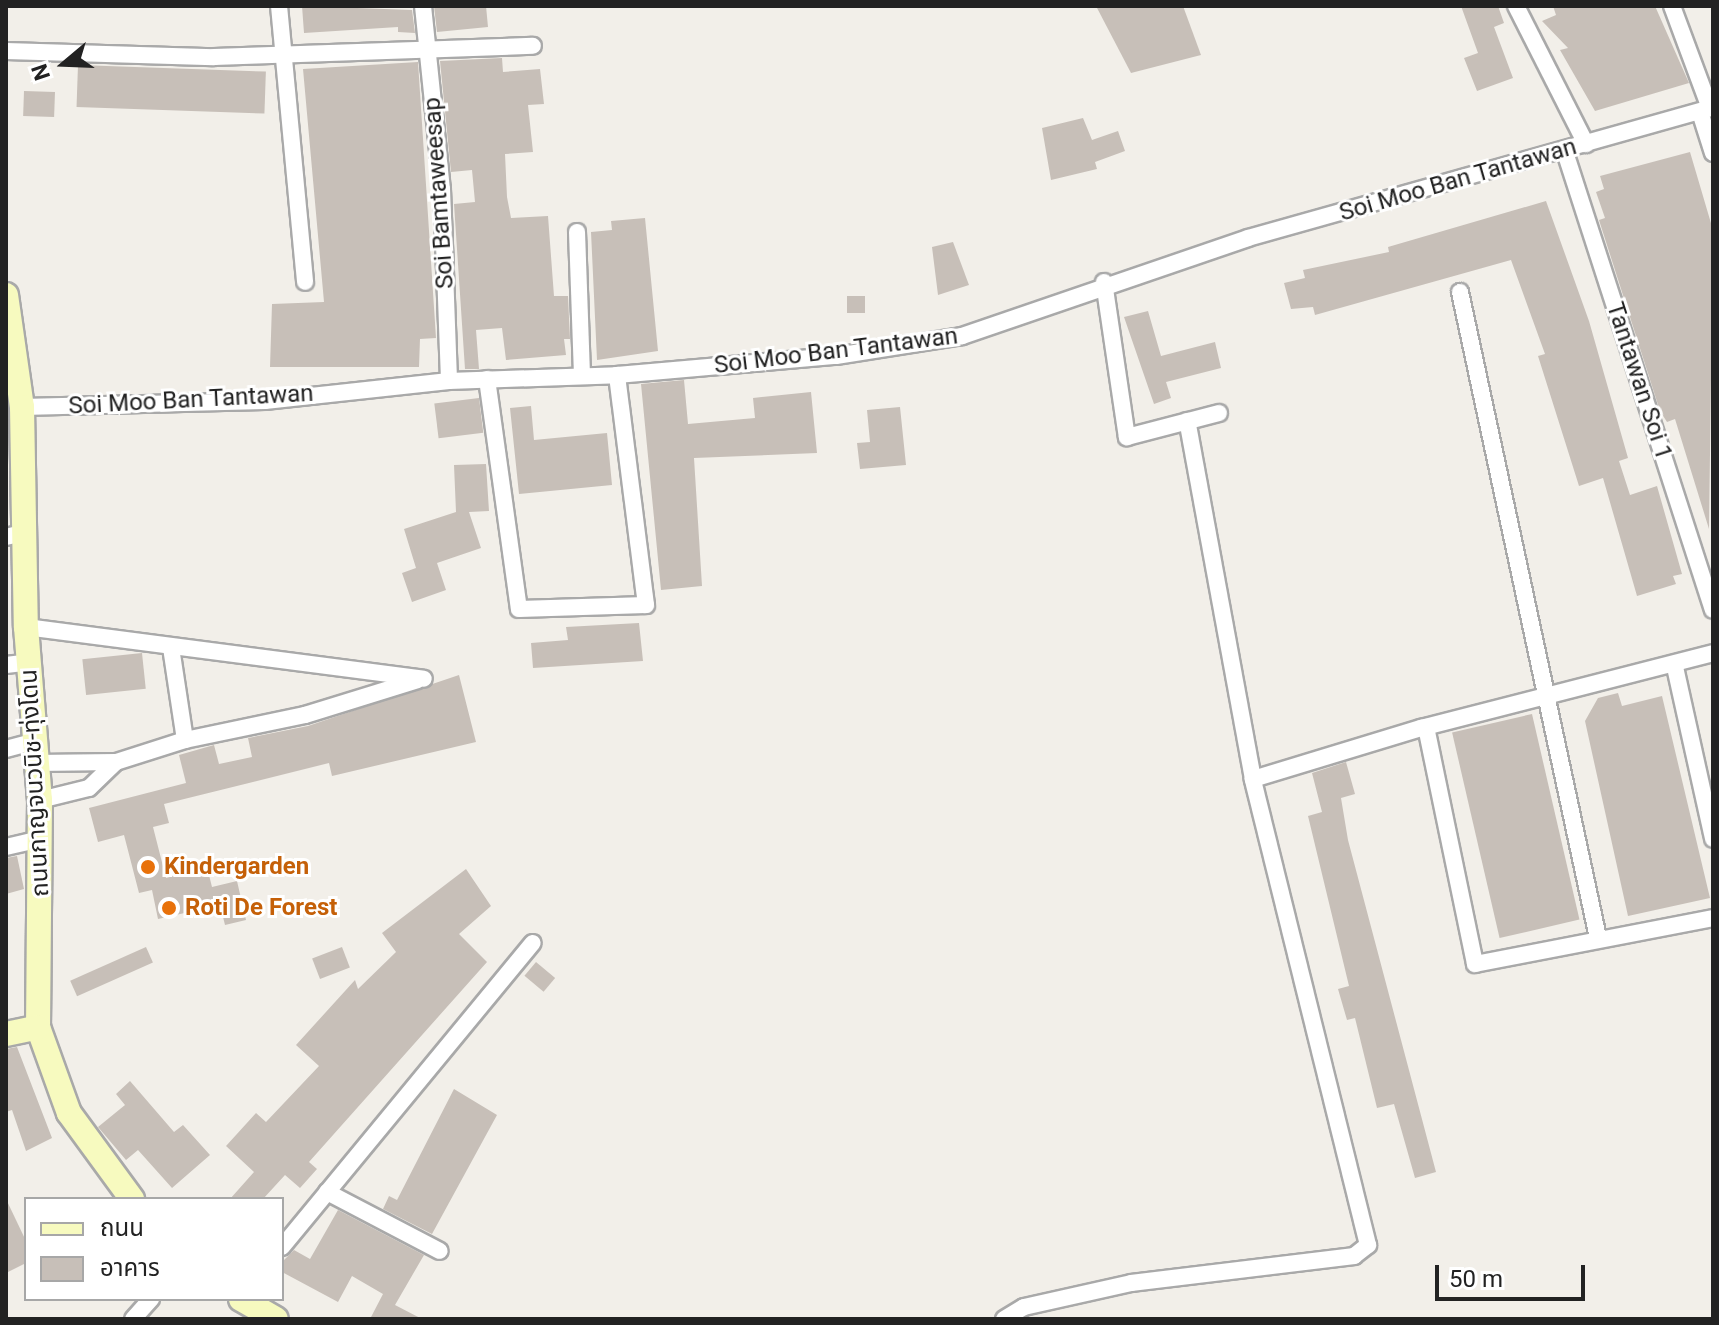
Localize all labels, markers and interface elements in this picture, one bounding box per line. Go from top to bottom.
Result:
north arrow [24,24,104,104]
text: N [26,61,55,83]
street label: Soi Bamtaweesap [418,96,460,290]
street label: Soi Moo Ban Tantawan [1336,132,1580,228]
street label: Tantawan Soi 1 [1600,299,1678,463]
street label: Soi Moo Ban Tantawan [712,322,960,380]
street label: Soi Moo Ban Tantawan [68,379,314,421]
street label: ถนนกาญจนวนิช-ทุ่งโดน [15,668,55,898]
place label: Kindergarden [164,853,309,881]
marker: Kindergarden [139,858,157,876]
place label: Roti De Forest [185,894,337,922]
marker: Roti De Forest [160,899,178,917]
legend [24,1197,284,1301]
text: ถนน [100,1214,144,1242]
scale bar [1439,1249,1589,1299]
text: อาคาร [100,1254,160,1282]
text: 50 m [1449,1265,1503,1293]

